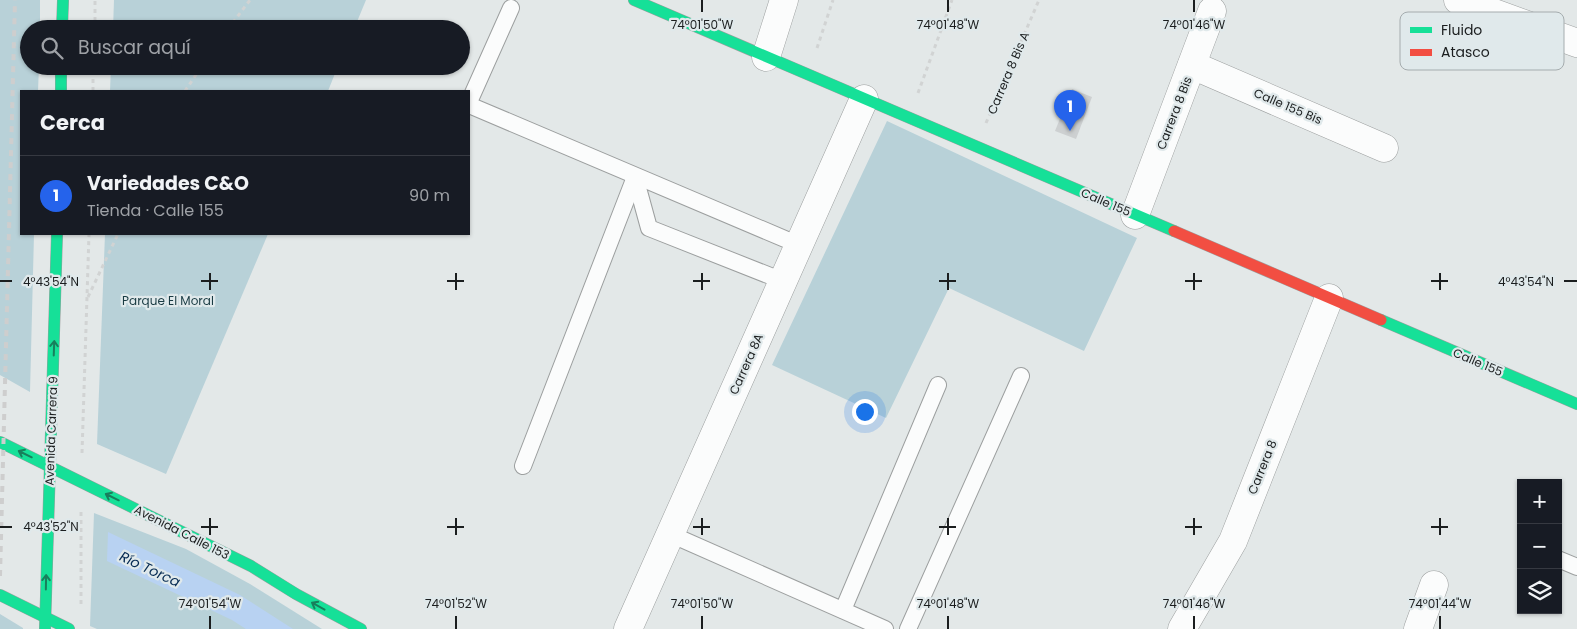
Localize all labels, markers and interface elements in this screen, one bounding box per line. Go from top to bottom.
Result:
legend [1400,12,1564,70]
text: 74°01'50"W [671,16,734,33]
text: 74°01'48"W [917,16,980,33]
text: 74°01'46"W [1163,16,1226,33]
search box [20,20,470,75]
text: Fluido [1441,20,1482,40]
street label: Carrera 8 Bis A [983,29,1033,117]
icon: search [38,34,66,62]
text: Buscar aquí [78,34,191,61]
text: Atasco [1441,42,1490,62]
street label: Carrera 8 Bis [1152,74,1196,152]
street label: Calle 155 Bis [1251,84,1325,128]
pin: 1 [1054,90,1086,131]
text: Cerca [40,108,105,137]
text: Variedades C&O [87,170,249,197]
text: 1 [53,184,59,207]
text: 90 m [409,184,450,207]
street label: Calle 155 [1078,184,1134,220]
text: Tienda · Calle 155 [87,199,224,222]
text: 4°43'54"N [23,273,79,290]
text: 4°43'54"N [1498,273,1554,290]
park label: Parque El Moral [122,292,214,309]
street label: Carrera 8A [725,331,767,397]
one-way arrow [49,340,59,356]
street label: Calle 155 [1450,344,1506,380]
street label: Avenida Carrera 9 [41,376,61,486]
your location [852,399,878,425]
street label: Carrera 8 [1243,437,1281,497]
one-way arrow [18,449,33,459]
map controls [1517,479,1562,614]
button: + [1517,479,1562,524]
one-way arrow [105,492,120,502]
street label: Avenida Calle 153 [131,501,233,563]
text: 4°43'52"N [23,518,79,535]
button: − [1517,524,1562,569]
water label: Río Torca [116,546,184,592]
button: layers [1517,569,1562,614]
one-way arrow [41,575,51,591]
text: 74°01'54"W [179,595,242,612]
text: 74°01'52"W [425,595,487,612]
text: 74°01'50"W [671,595,734,612]
text: 74°01'48"W [917,595,980,612]
text: 74°01'46"W [1163,595,1226,612]
text: 74°01'44"W [1409,595,1472,612]
one-way arrow [310,601,325,611]

